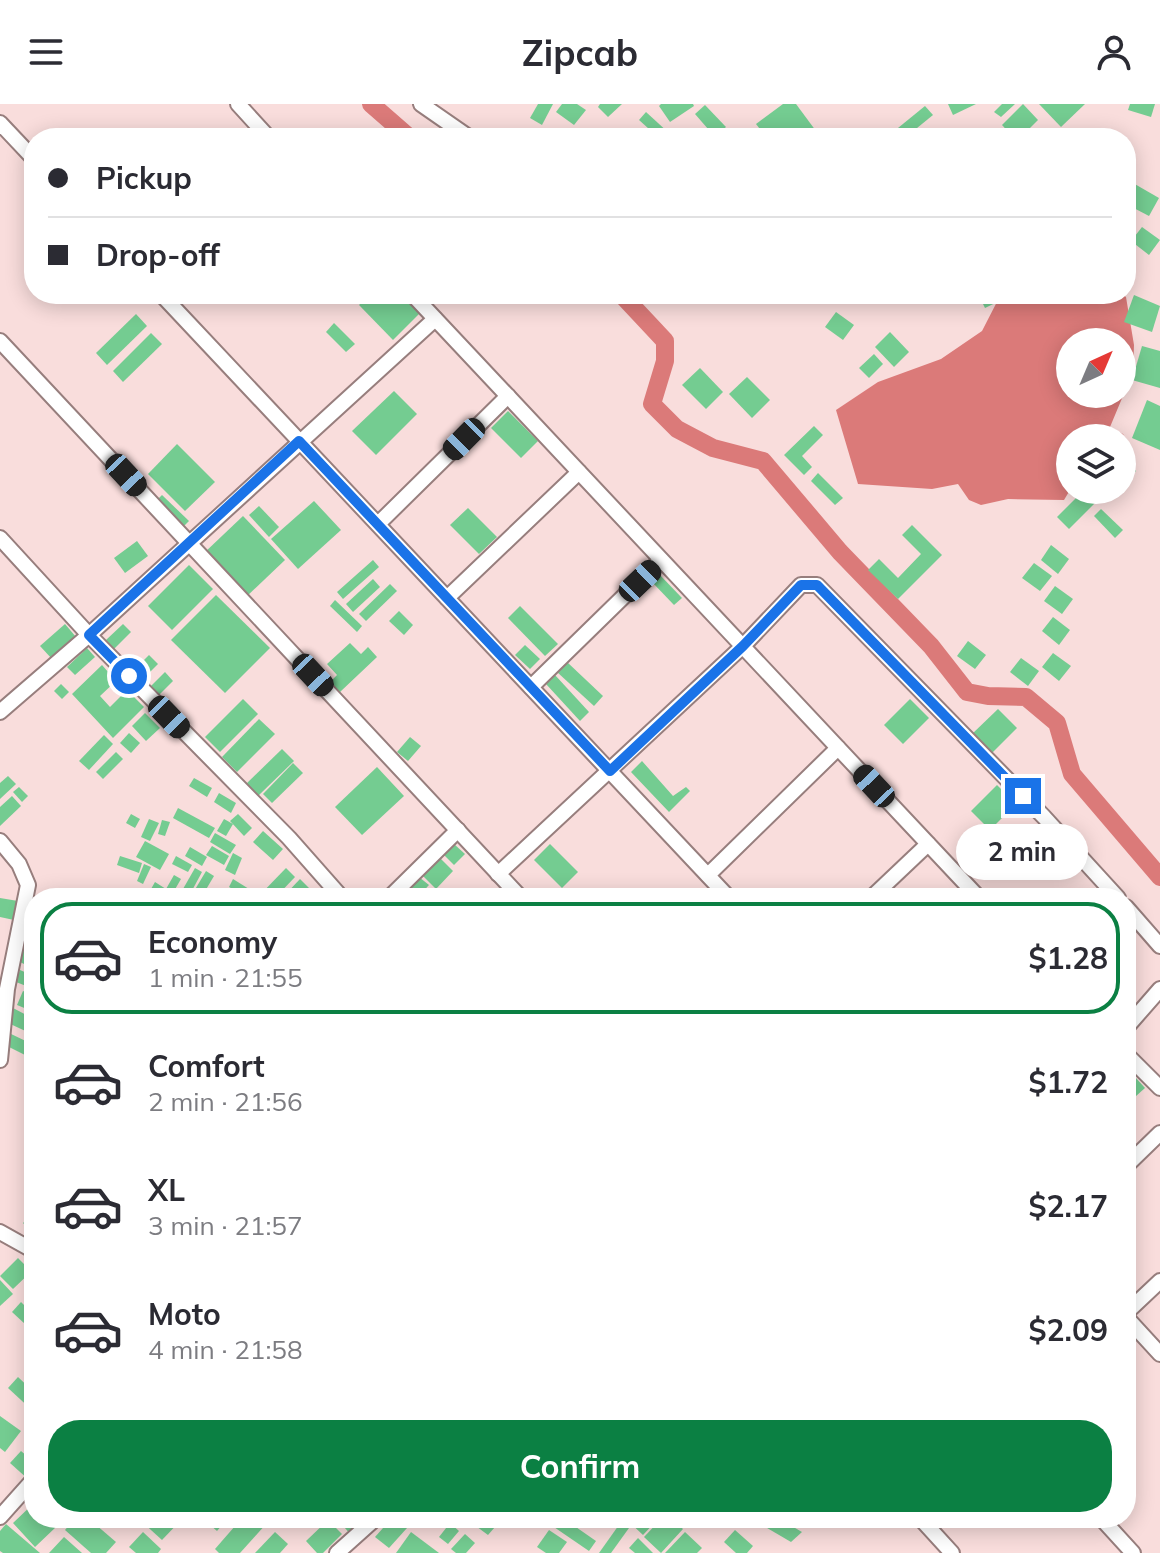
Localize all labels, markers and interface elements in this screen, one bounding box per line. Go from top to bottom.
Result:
icon: menu [24,30,68,74]
text: Zipcab [522,30,638,75]
icon: person [1092,30,1136,74]
text: Pickup [96,159,192,197]
text: Drop-off [96,236,220,274]
north arrow [1056,328,1136,408]
map controls [1056,328,1136,504]
car [439,414,489,464]
button: layers [1056,424,1136,504]
car [101,449,151,501]
car [614,556,666,606]
car [288,649,338,701]
route start [111,658,147,694]
car [144,691,194,743]
car [849,760,899,812]
route end [1005,778,1041,814]
callout: 2 min [957,824,1089,880]
text: 2 min [988,835,1056,868]
icon: car [52,922,124,994]
text: Economy [148,923,277,961]
text: $1.28 [1029,939,1108,977]
text: 1 min · 21:55 [148,961,303,994]
icon: car [52,1046,124,1118]
text: Comfort [148,1047,265,1085]
text: $1.72 [1029,1063,1108,1101]
text: 2 min · 21:56 [148,1085,303,1118]
icon: car [52,1170,124,1242]
text: XL [148,1171,185,1209]
text: $2.17 [1029,1187,1108,1225]
text: 3 min · 21:57 [148,1209,303,1242]
icon: car [52,1294,124,1366]
text: Moto [148,1295,221,1333]
text: $2.09 [1029,1311,1108,1349]
text: 4 min · 21:58 [148,1333,303,1366]
button: Confirm [48,1420,1112,1512]

